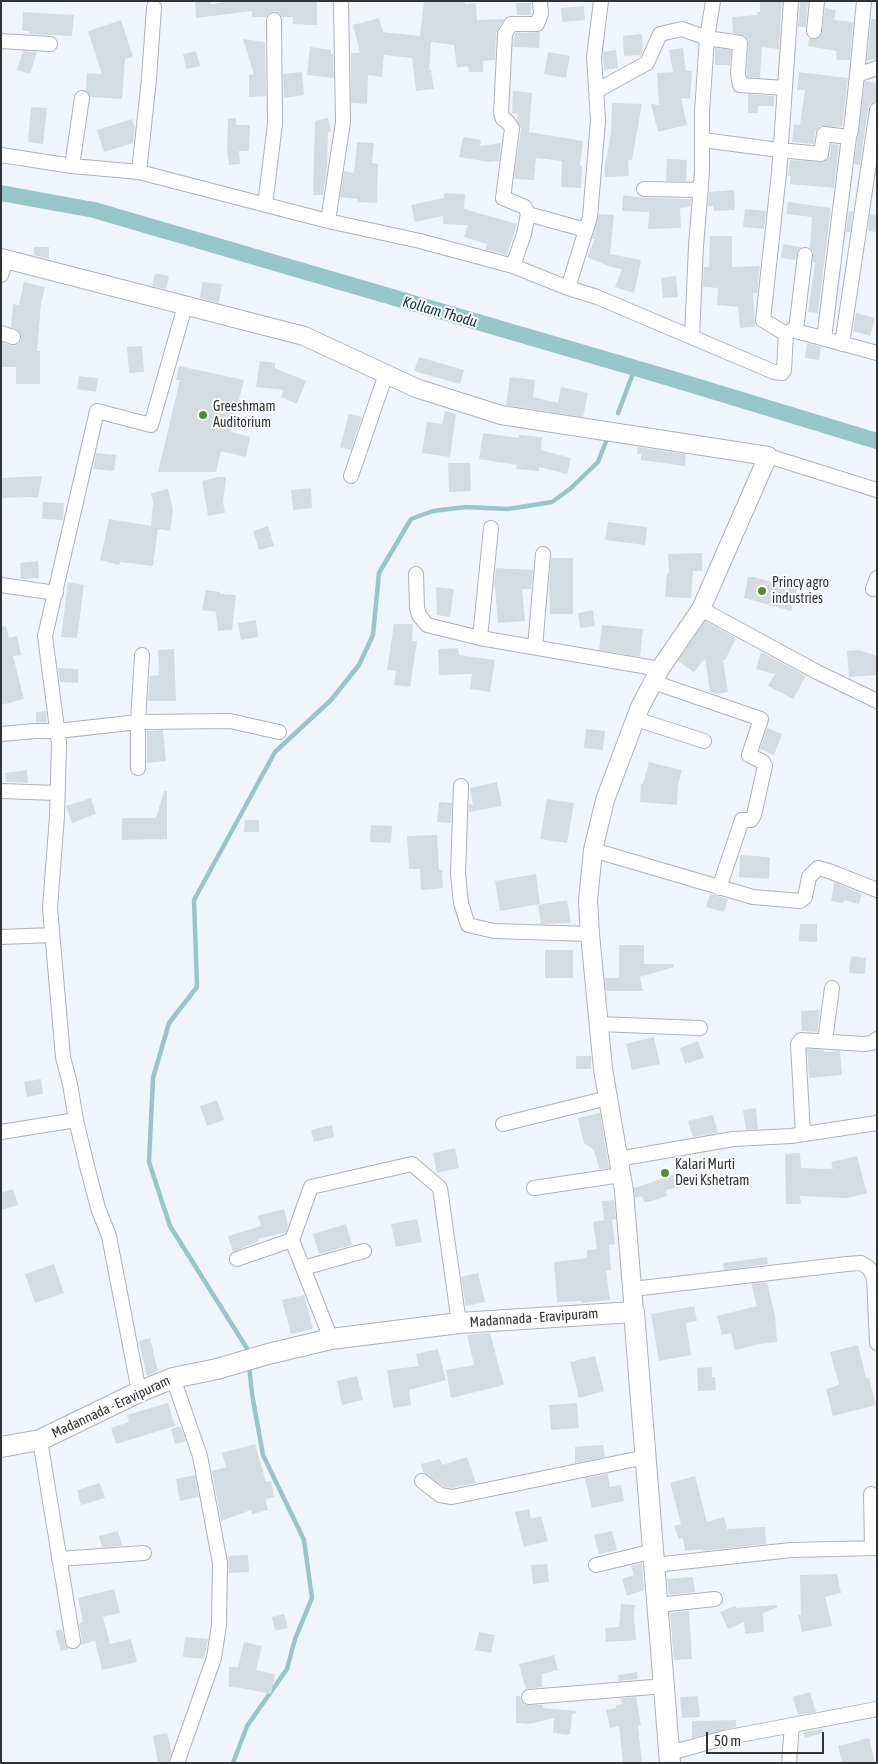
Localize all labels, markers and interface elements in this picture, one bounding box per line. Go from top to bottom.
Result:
water label: Kollam Thodu [401,293,479,331]
place label: Greeshmam Auditorium [213,399,276,432]
marker: Greeshmam Auditorium [197,409,209,421]
place label: Princy agro industries [772,575,829,608]
marker: Princy agro industries [756,585,768,597]
place label: Kalari Murti Devi Kshetram [675,1157,749,1190]
marker: Kalari Murti Devi Kshetram [659,1167,671,1179]
street label: Madannada - Eravipuram [469,1305,599,1331]
street label: Madannada - Eravipuram [49,1372,173,1442]
scale bar [708,1722,826,1754]
text: 50 m [714,1732,741,1749]

